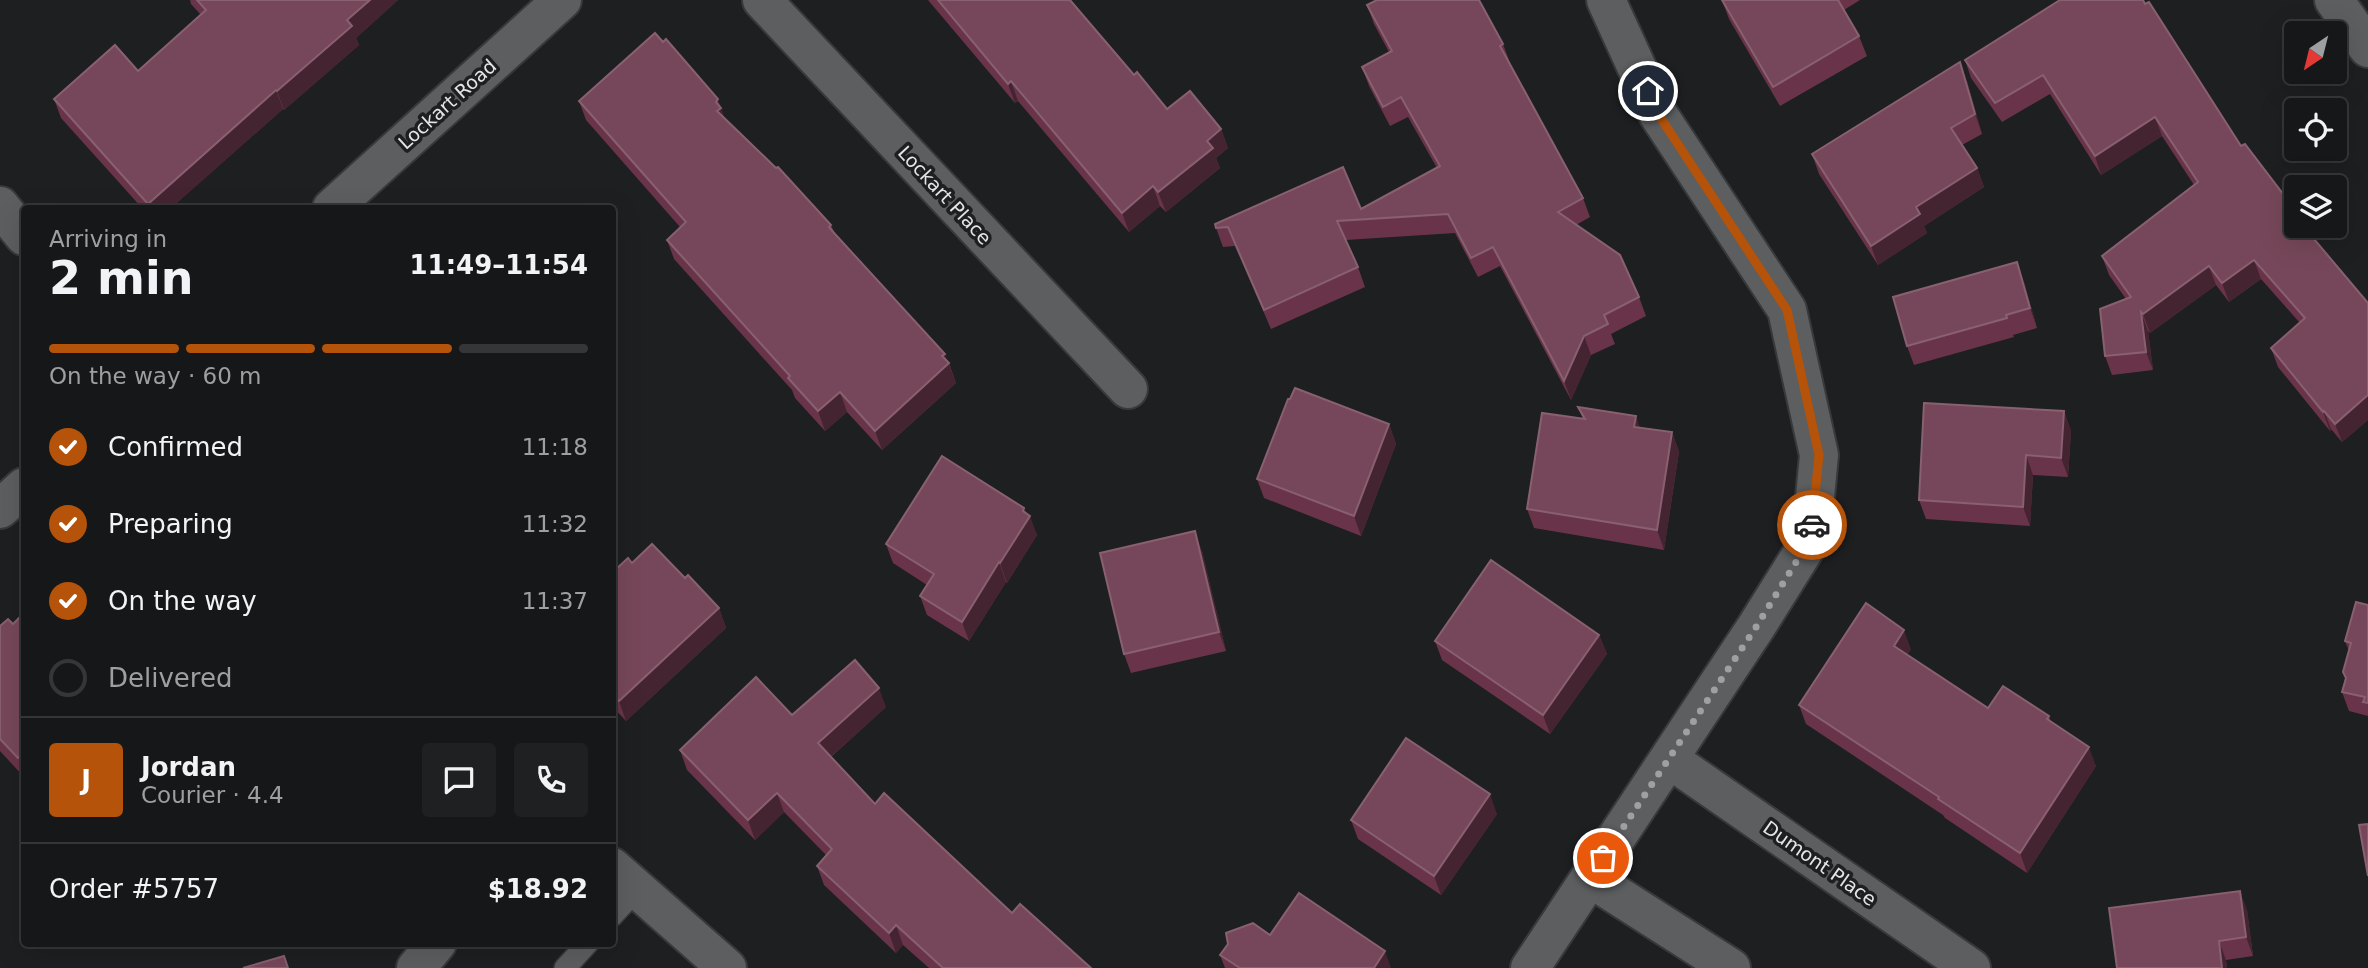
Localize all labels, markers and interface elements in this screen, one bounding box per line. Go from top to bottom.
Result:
north arrow [2284,21,2347,84]
map controls [2284,21,2347,238]
street label: Lockart Road [394,54,500,154]
pin [1618,61,1678,121]
icon: home [1629,72,1667,110]
button: locate [2284,98,2347,161]
street label: Lockart Place [894,141,996,249]
button: layers [2284,175,2347,238]
text: Arriving in [49,226,167,252]
text: 11:49–11:54 [409,250,588,280]
text: 2 min [49,251,193,305]
text: On the way · 60 m [49,363,261,389]
icon: check [49,428,87,466]
text: Confirmed [108,432,243,462]
text: 11:18 [522,434,588,460]
courier [1777,490,1847,560]
icon: check [49,505,87,543]
icon: car [1793,506,1831,544]
text: Preparing [108,509,233,539]
text: 11:32 [522,511,588,537]
icon: check [49,582,87,620]
text: On the way [108,586,257,616]
text: 11:37 [522,588,588,614]
text: Delivered [108,663,232,693]
button: chat [422,743,496,817]
button: phone [514,743,588,817]
text: Jordan [141,752,236,782]
text: J [81,765,91,795]
text: Courier · 4.4 [141,782,284,808]
street label: Dumont Place [1759,816,1881,910]
pin [1573,828,1633,888]
icon: bag [1584,839,1622,877]
text: Order #5757 [49,874,219,904]
text: $18.92 [488,874,588,904]

